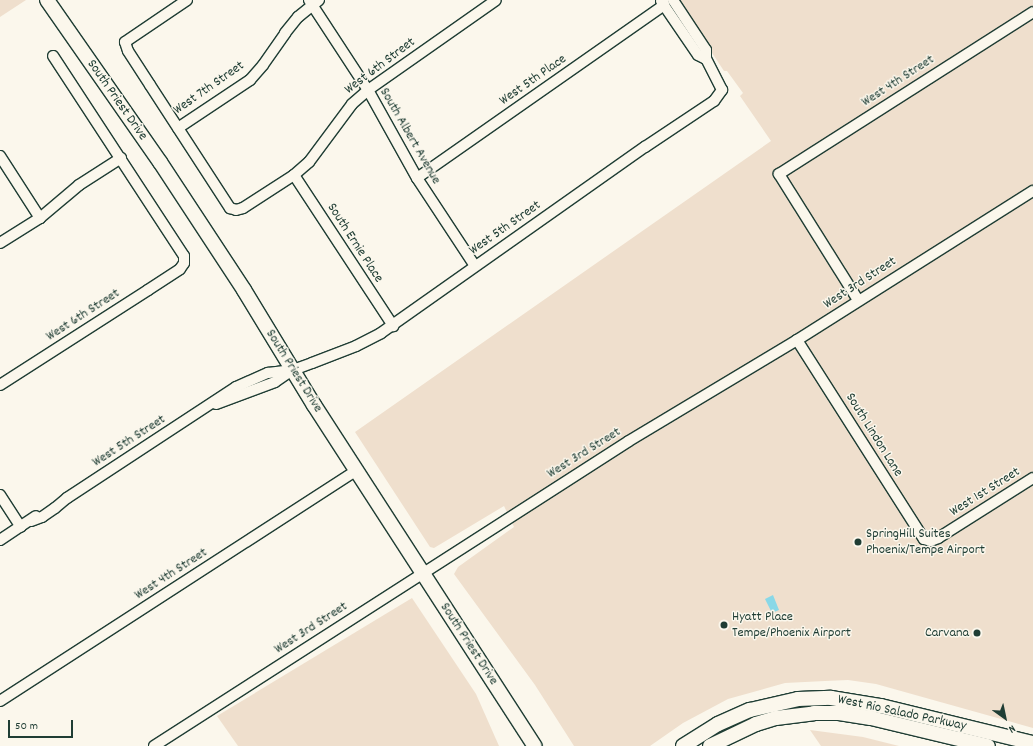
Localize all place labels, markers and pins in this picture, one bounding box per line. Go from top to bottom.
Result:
place label: SpringHill Suites Phoenix/Tempe Airport [866,526,985,558]
marker: SpringHill Suites Phoenix/Tempe Airport [853,537,863,547]
place label: Hyatt Place Tempe/Phoenix Airport [732,609,851,642]
marker: Hyatt Place Tempe/Phoenix Airport [719,620,729,630]
place label: Carvana [925,625,969,641]
marker: Carvana [972,628,982,638]

